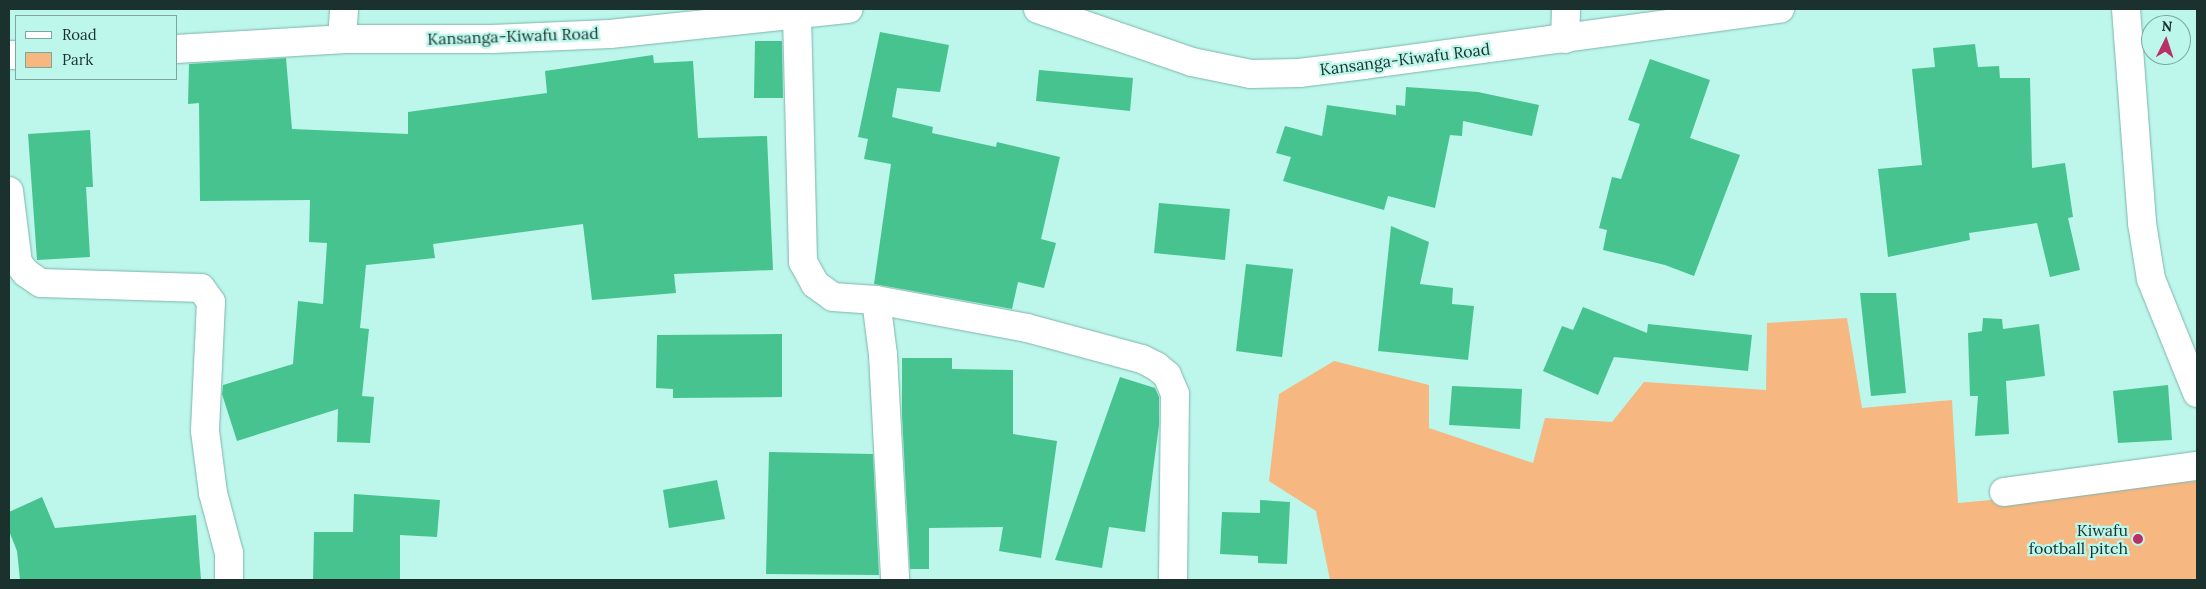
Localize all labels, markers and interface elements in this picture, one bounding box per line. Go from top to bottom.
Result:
legend [15,15,178,80]
north arrow [2141,15,2191,65]
text: N [2161,17,2173,35]
street label: Kansanga-Kiwafu Road [427,23,599,49]
text: Road [62,25,97,44]
street label: Kansanga-Kiwafu Road [1319,39,1491,79]
text: Park [62,50,93,69]
place label: Kiwafu football pitch [2029,520,2128,558]
marker: Kiwafu football pitch [2132,533,2144,545]

